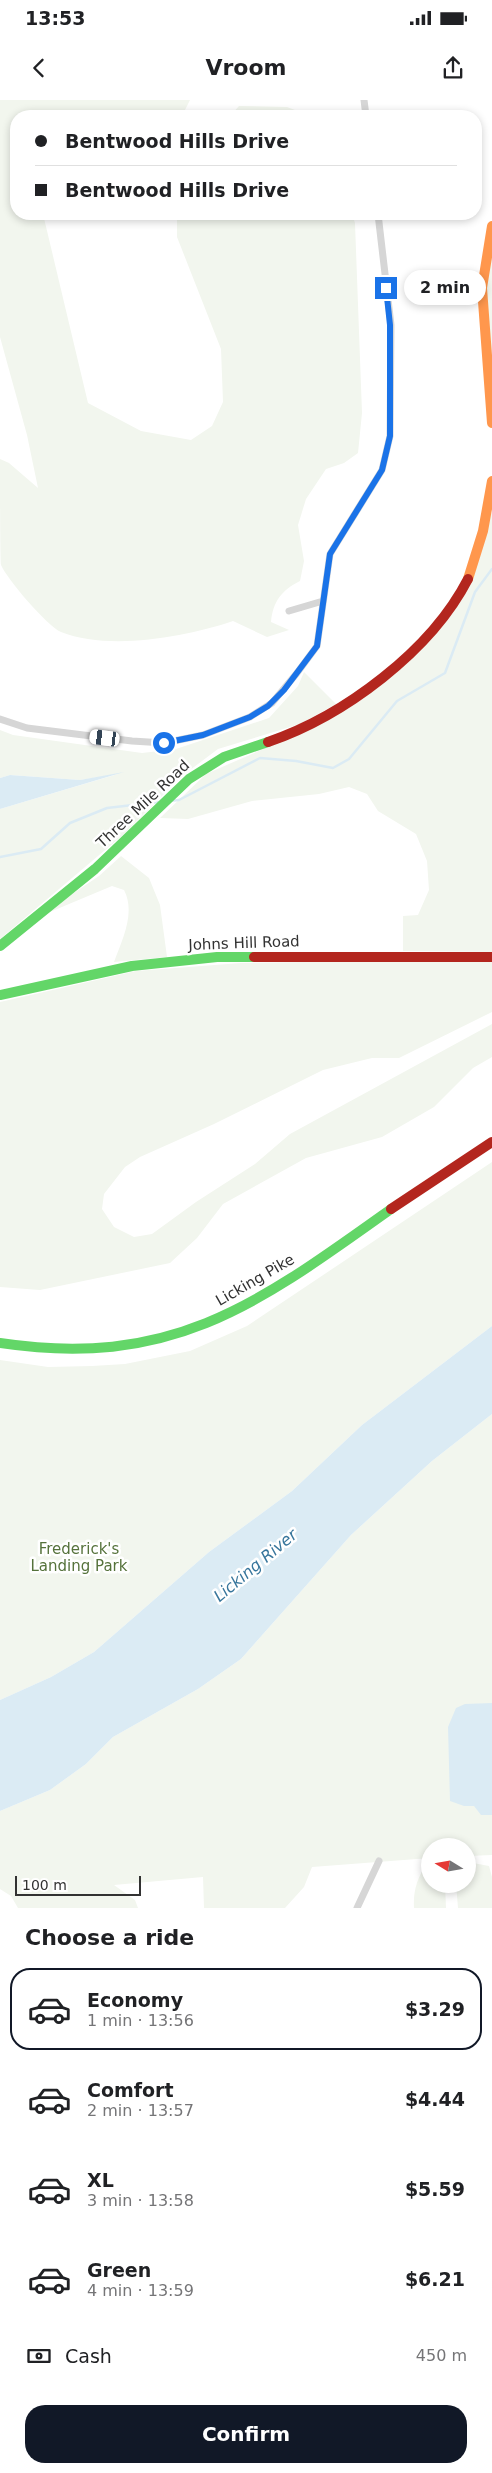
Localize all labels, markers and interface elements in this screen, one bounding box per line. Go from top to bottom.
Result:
text: 13:53 [25,7,85,29]
icon: back [25,54,53,82]
icon: share [439,54,467,82]
text: Vroom [205,55,287,80]
text: Bentwood Hills Drive [65,130,289,152]
text: Bentwood Hills Drive [65,179,289,201]
callout: 2 min [404,270,486,306]
route end [375,277,397,299]
text: 2 min [420,278,470,297]
car [89,729,120,747]
route start [153,732,175,754]
street label: Three Mile Road [92,756,193,852]
street label: Johns Hill Road [187,932,300,954]
street label: Licking Pike [213,1250,297,1310]
water label: Licking River [210,1524,302,1606]
park label: Frederick's Landing Park [31,1540,128,1575]
north arrow [421,1838,476,1892]
map controls [421,1838,476,1893]
scale bar [15,1873,141,1896]
text: 100 m [22,1877,67,1893]
text: Choose a ride [25,1925,194,1950]
icon: car [27,1987,72,2032]
text: Economy [87,1989,183,2011]
text: $3.29 [405,1998,465,2020]
text: 1 min · 13:56 [87,2011,194,2030]
icon: car [27,2077,72,2122]
text: Comfort [87,2079,174,2101]
text: $4.44 [405,2088,465,2110]
text: 2 min · 13:57 [87,2101,194,2120]
icon: car [27,2167,72,2212]
text: XL [87,2169,114,2191]
text: $5.59 [405,2178,465,2200]
text: 3 min · 13:58 [87,2191,194,2210]
icon: car [27,2257,72,2302]
text: Green [87,2259,151,2281]
text: $6.21 [405,2268,465,2290]
text: 4 min · 13:59 [87,2281,194,2300]
icon: cash [25,2342,53,2370]
text: Cash [65,2345,112,2367]
text: 450 m [416,2346,467,2365]
button: Confirm [25,2405,467,2463]

